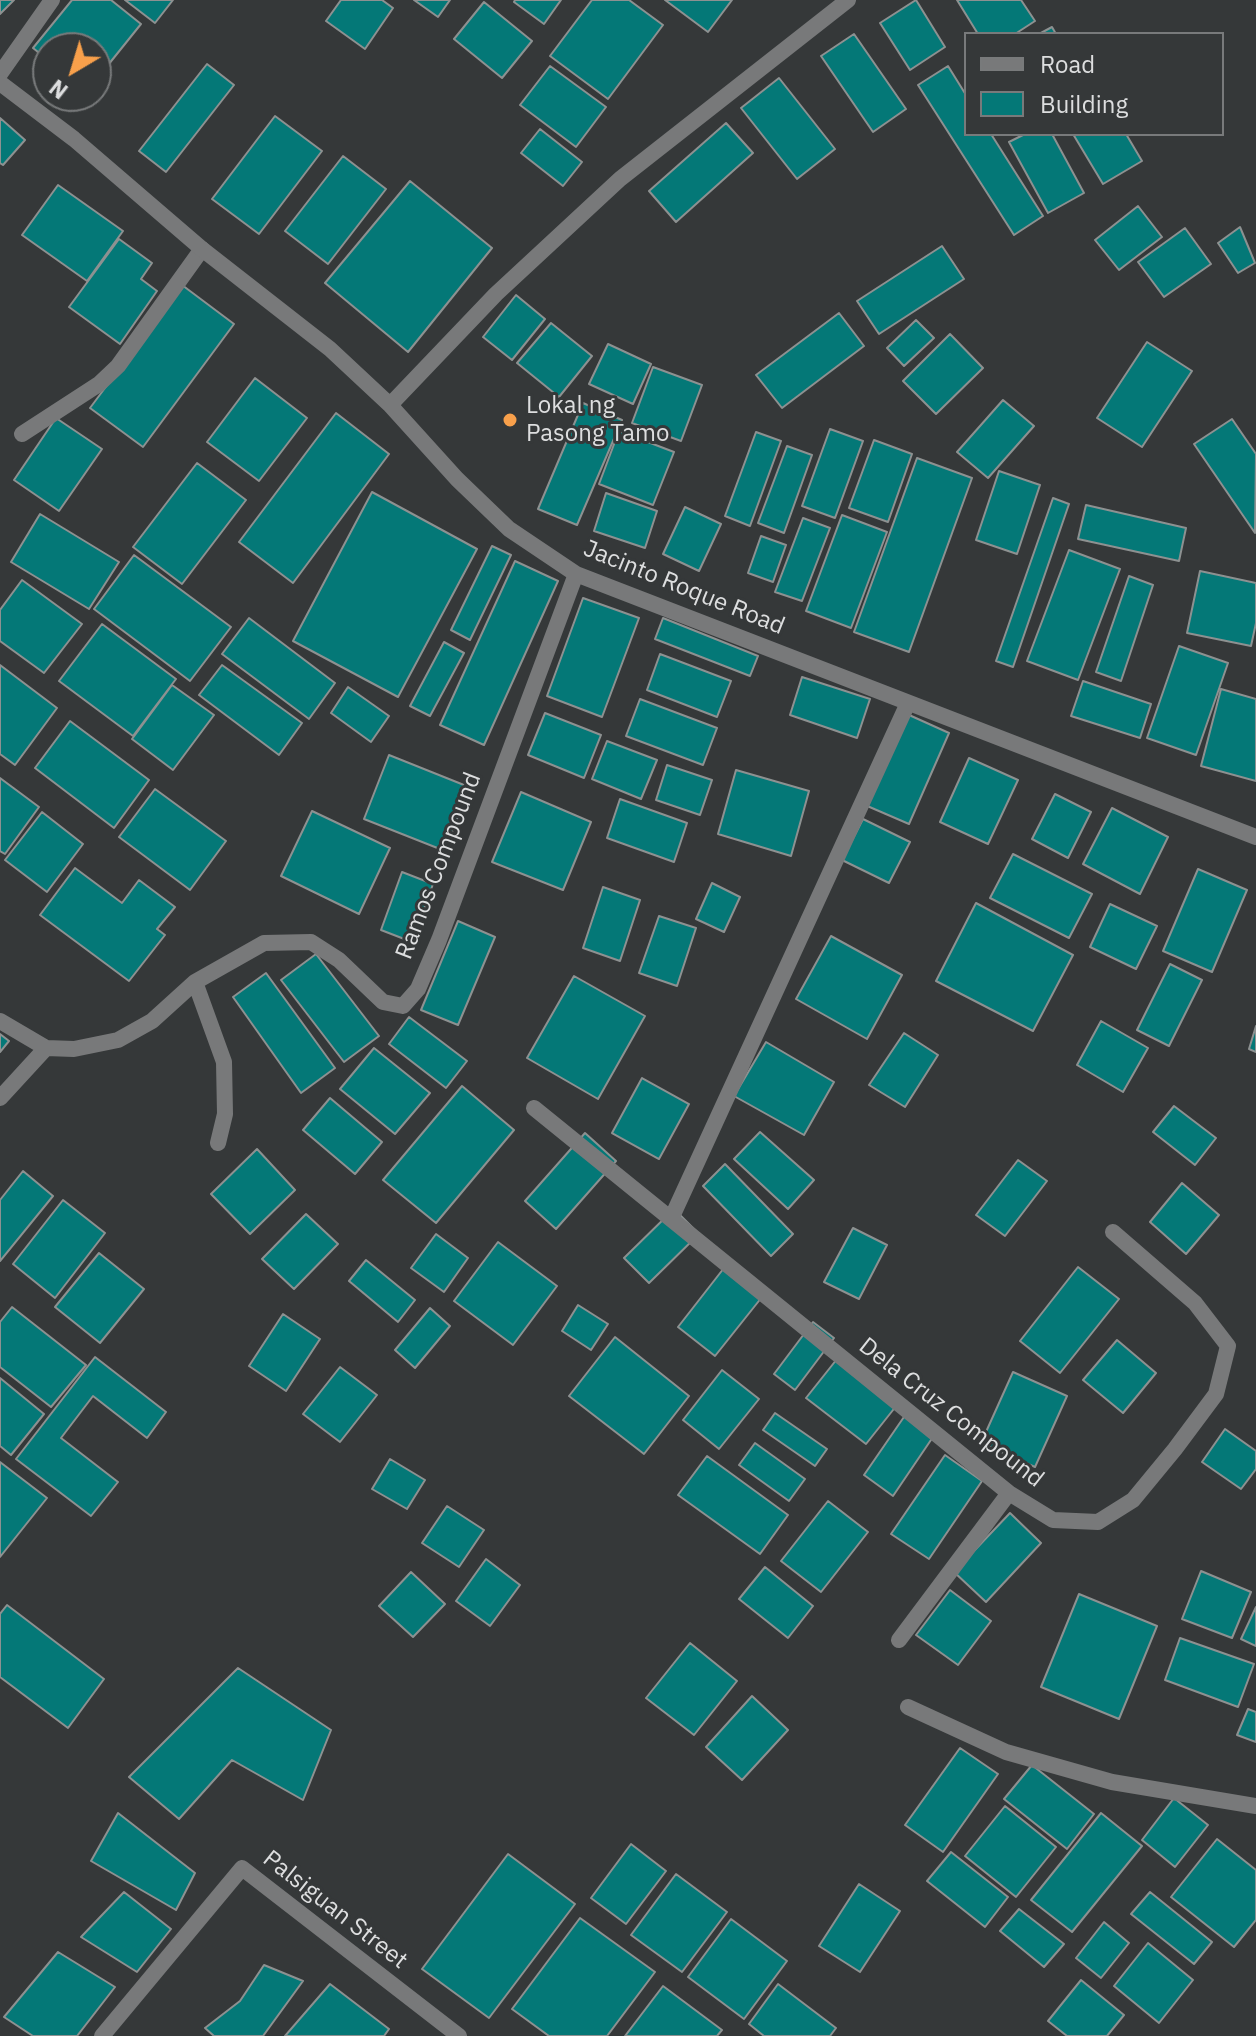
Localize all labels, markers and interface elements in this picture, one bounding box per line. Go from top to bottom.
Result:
north arrow [32,32,112,112]
legend [964,32,1224,136]
text: Road [1040,48,1095,80]
text: N [43,73,73,106]
text: Building [1040,88,1128,120]
place label: Lokal ng Pasong Tamo [526,392,669,448]
marker: Lokal ng Pasong Tamo [501,411,519,429]
street label: Jacinto Roque Road [579,535,789,641]
street label: Ramos Compound [390,769,488,963]
street label: Dela Cruz Compound [853,1332,1049,1494]
street label: Palsiguan Street [257,1845,413,1975]

